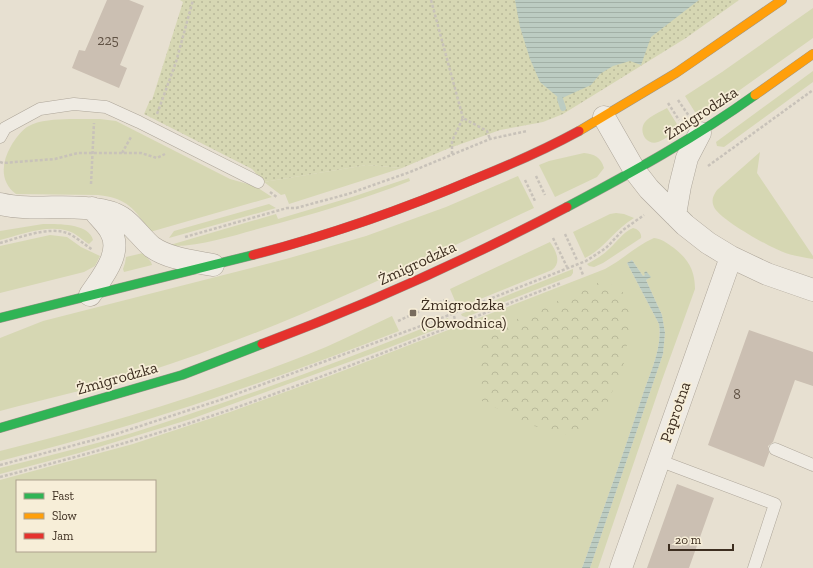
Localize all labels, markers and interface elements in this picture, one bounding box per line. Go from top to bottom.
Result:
house number: 225 [97,32,119,49]
street label: Żmigrodzka [661,82,741,144]
street label: Żmigrodzka [375,237,459,289]
place label: Żmigrodzka (Obwodnica) [421,295,507,332]
marker: Żmigrodzka (Obwodnica) [408,308,418,318]
street label: Żmigrodzka [74,357,160,399]
street label: Paprotna [656,379,694,445]
house number: 8 [733,386,741,403]
legend [16,480,156,552]
text: Fast [52,489,75,503]
text: Slow [52,509,78,523]
scale bar [669,526,733,552]
text: Jam [52,529,74,543]
text: 20 m [675,533,702,547]

